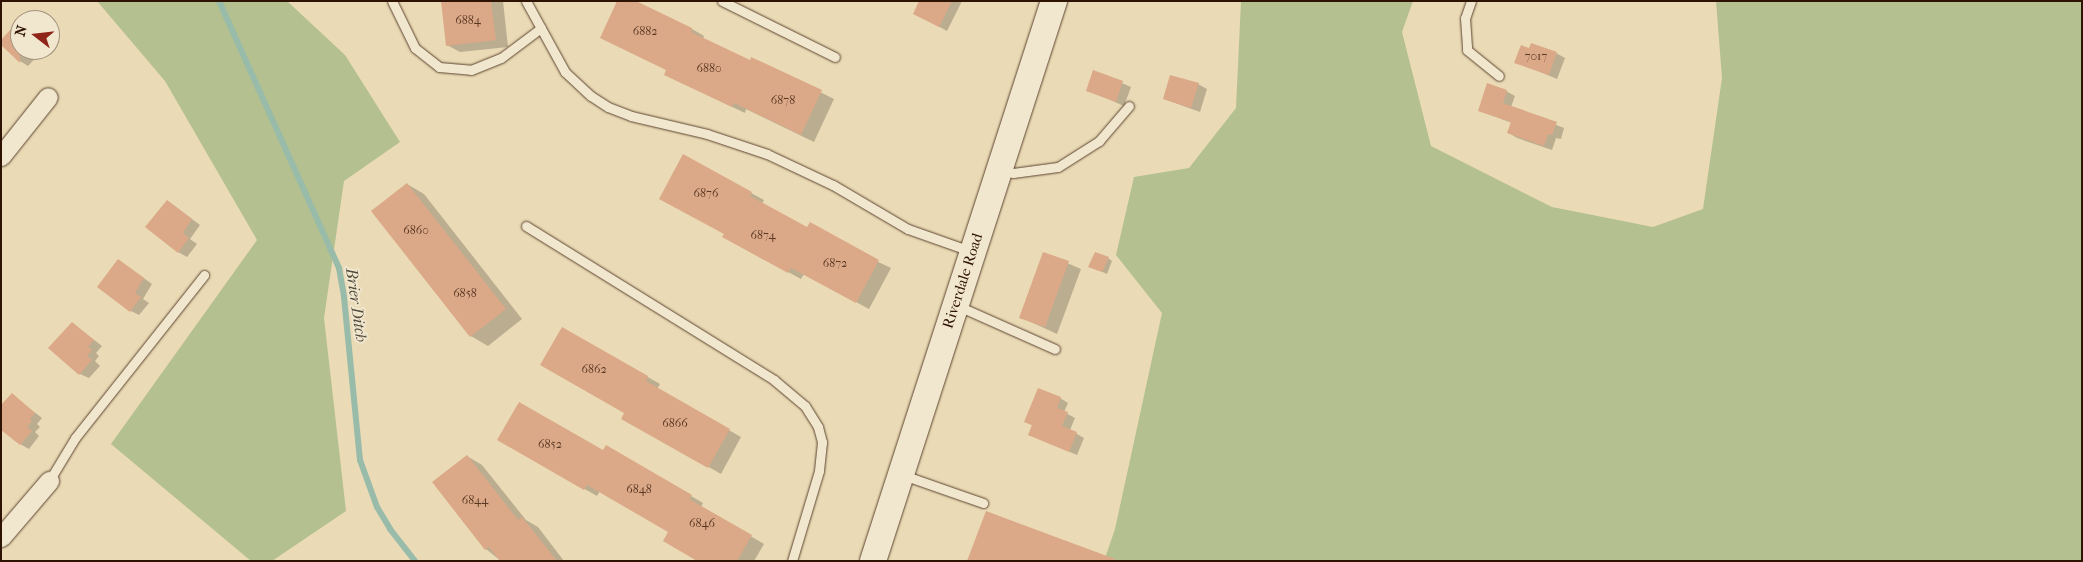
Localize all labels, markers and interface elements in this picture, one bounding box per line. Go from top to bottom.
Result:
north arrow [10,10,60,60]
house number: 6884 [455,14,481,28]
text: N [11,24,31,38]
house number: 6882 [633,25,657,39]
house number: 7017 [1525,50,1547,64]
house number: 6880 [696,62,722,76]
house number: 6878 [771,94,795,108]
house number: 6876 [694,187,718,201]
house number: 6860 [403,224,429,238]
house number: 6874 [750,229,776,243]
street label: Riverdale Road [939,231,987,331]
house number: 6872 [823,257,847,271]
water label: Brier Ditch [341,267,371,343]
house number: 6858 [453,287,477,301]
house number: 6862 [581,363,607,377]
house number: 6866 [662,417,688,431]
house number: 6852 [538,438,562,452]
house number: 6848 [626,483,652,497]
house number: 6844 [462,494,488,508]
house number: 6846 [689,517,715,531]

